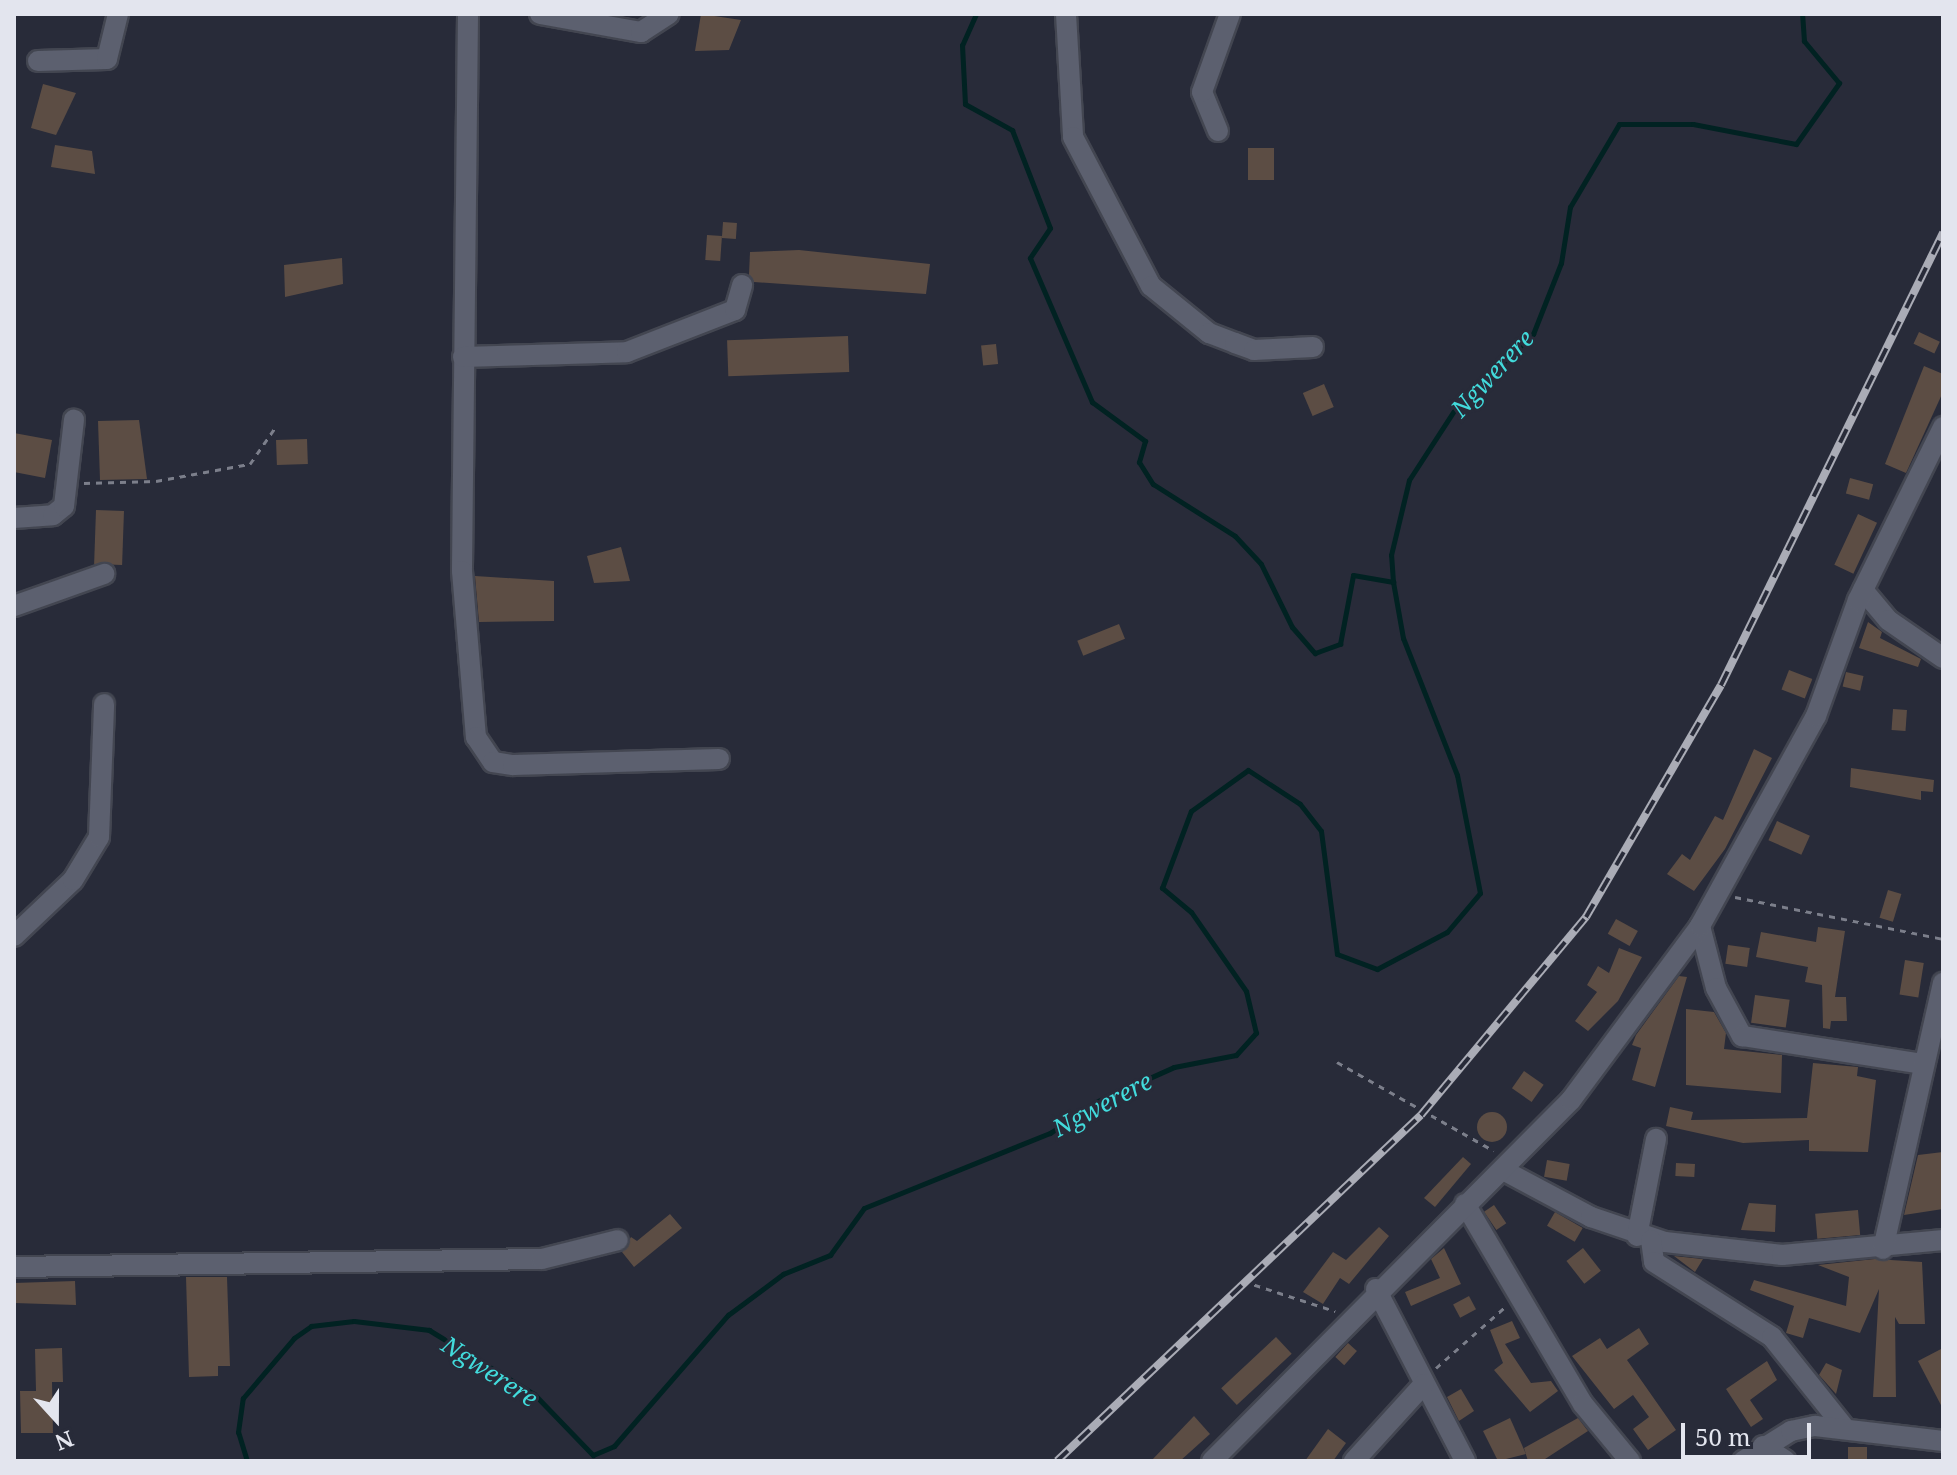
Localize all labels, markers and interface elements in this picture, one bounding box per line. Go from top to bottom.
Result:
water label: Ngwerere [1445,324,1539,422]
water label: Ngwerere [1047,1066,1157,1142]
water label: Ngwerere [437,1329,543,1413]
north arrow [16,1379,96,1459]
scale bar [1685,1407,1815,1457]
text: 50 m [1695,1420,1751,1453]
text: N [51,1424,78,1459]

